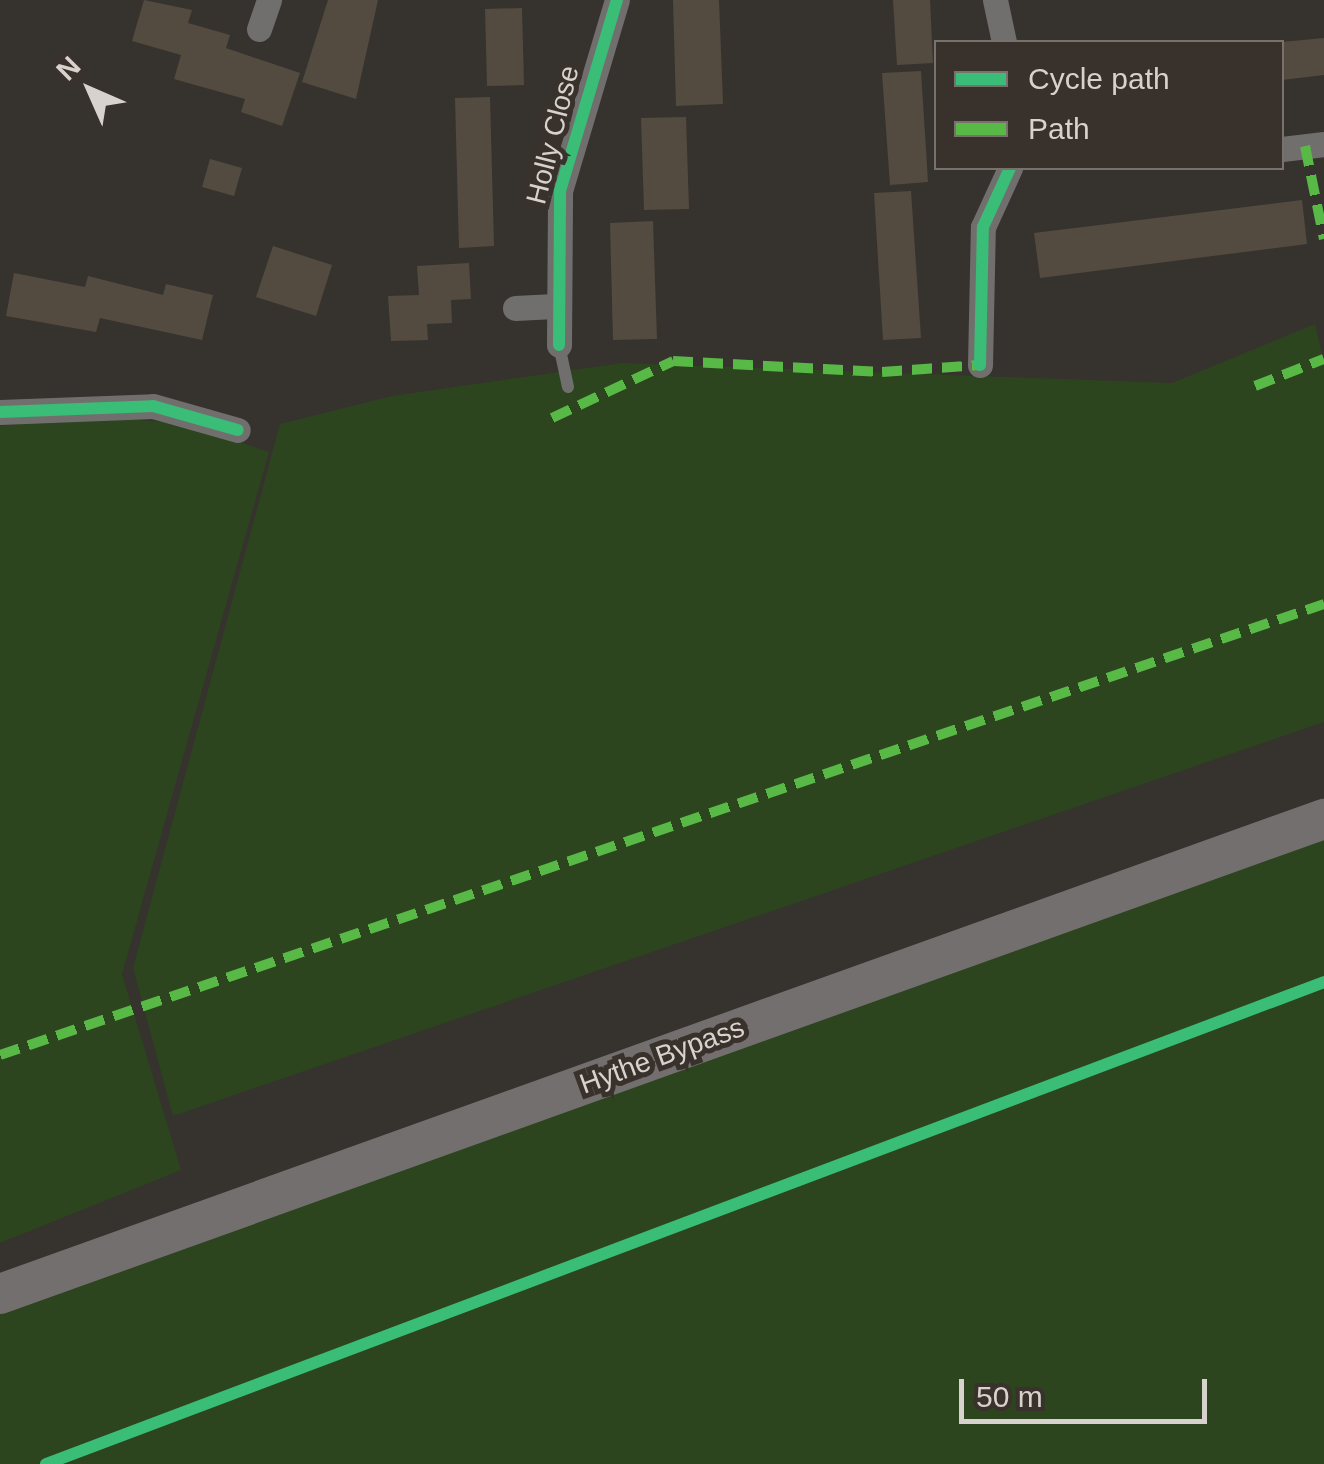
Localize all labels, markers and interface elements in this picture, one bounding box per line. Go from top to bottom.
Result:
north arrow [40,40,140,140]
legend [934,40,1284,170]
text: N [50,50,87,87]
street label: Holly Close [520,62,586,208]
text: Cycle path [1028,62,1170,95]
text: Path [1028,112,1090,145]
street label: Hythe Bypass [575,1011,749,1101]
scale bar [964,1359,1212,1421]
text: 50 m [976,1380,1043,1413]

